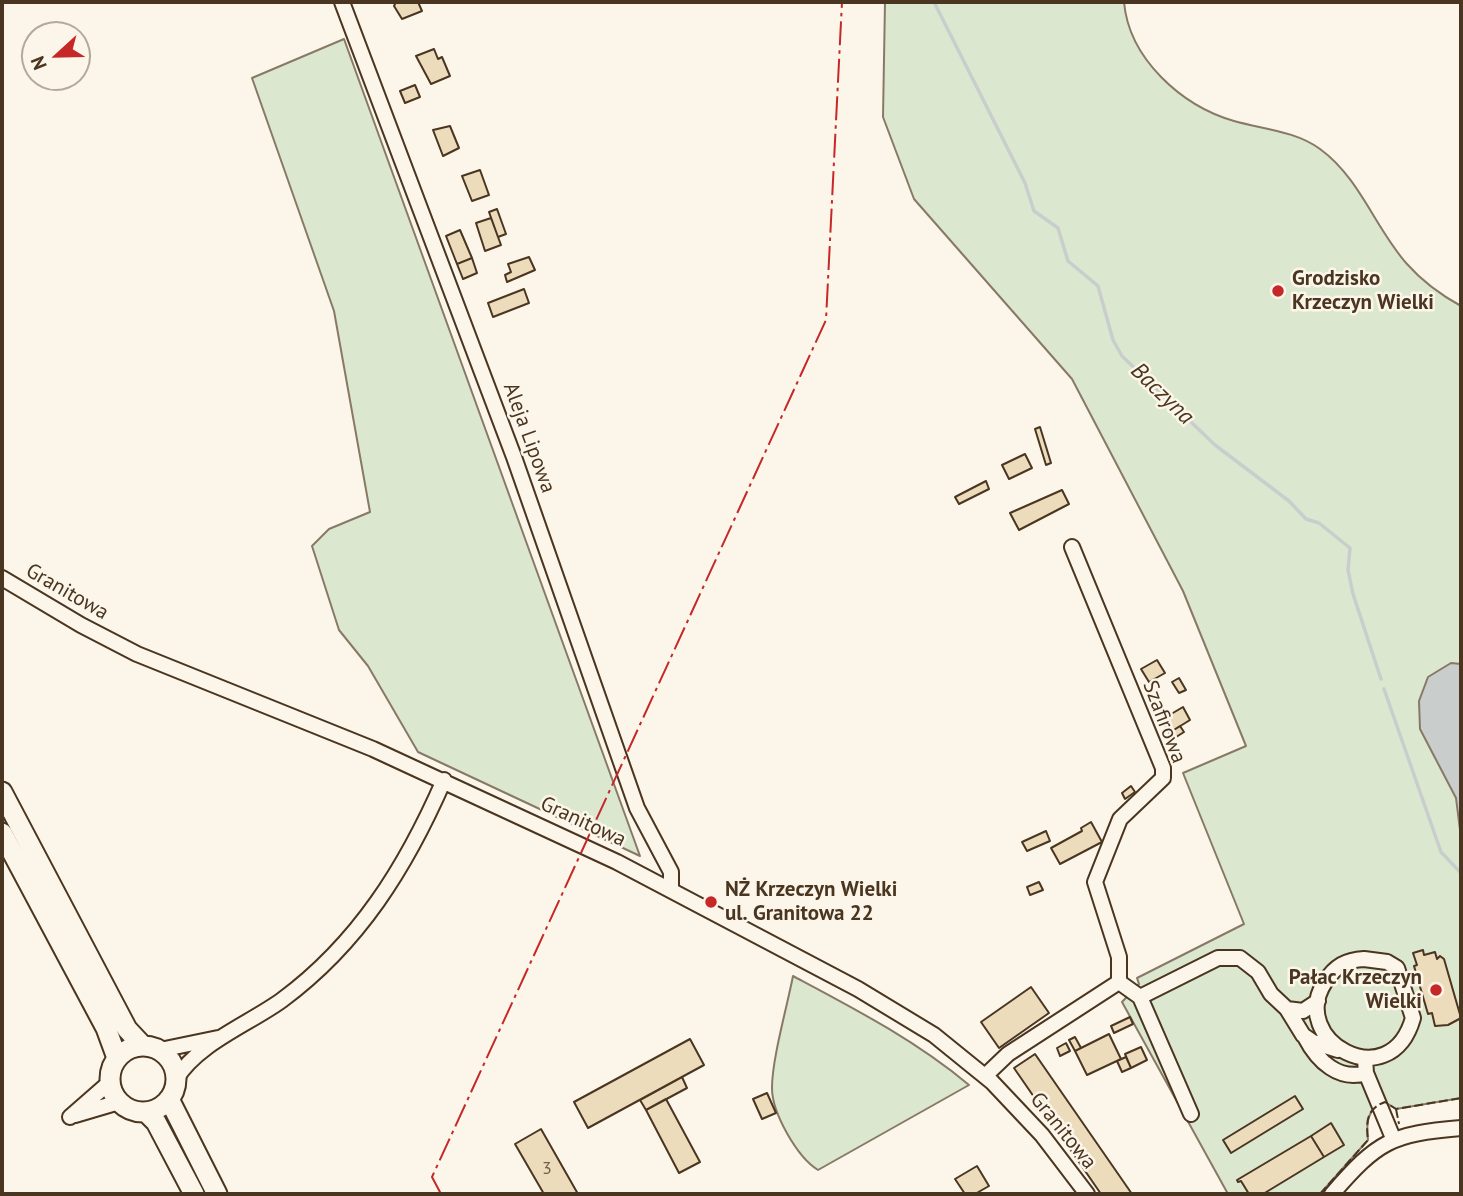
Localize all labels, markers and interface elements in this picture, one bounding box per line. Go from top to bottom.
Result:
north arrow [21,21,91,91]
text: N [25,53,52,73]
place label: Grodzisko Krzeczyn Wielki [1292,266,1434,316]
marker: Grodzisko Krzeczyn Wielki [1270,283,1286,299]
water label: Baczyna [1125,357,1199,431]
street label: Aleja Lipowa [497,379,561,497]
street label: Granitowa [21,558,113,626]
street label: Szafirowa [1137,677,1191,767]
street label: Granitowa [536,791,630,853]
place label: NŻ Krzeczyn Wielki ul. Granitowa 22 [725,877,897,927]
marker: NŻ Krzeczyn Wielki ul. Granitowa 22 [703,894,719,910]
place label: Pałac Krzeczyn Wielki [1289,965,1422,1015]
marker: Pałac Krzeczyn Wielki [1428,982,1444,998]
street label: Granitowa [1024,1088,1102,1174]
house number: 3 [542,1158,552,1180]

